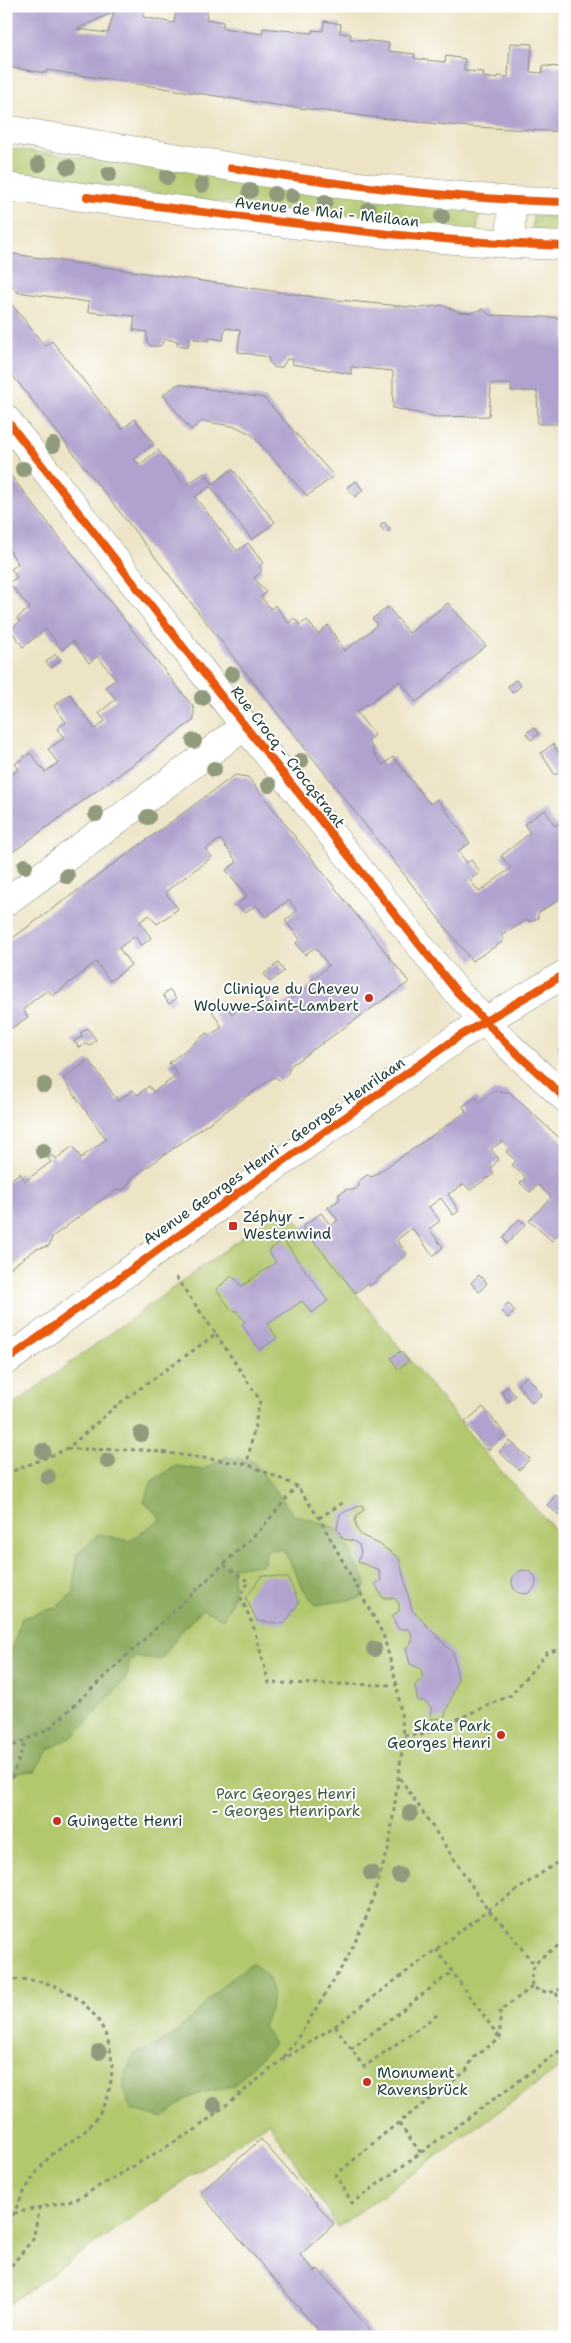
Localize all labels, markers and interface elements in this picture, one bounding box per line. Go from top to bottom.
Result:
street label: Avenue de Mai - Meilaan [234,192,420,232]
street label: Rue Crocq - Crocqstraat [226,682,350,832]
place label: Clinique du Cheveu Woluwe-Saint-Lambert [194,979,359,1016]
marker: Clinique du Cheveu Woluwe-Saint-Lambert [363,992,375,1004]
street label: Avenue Georges Henri - Georges Henrilaan [139,1052,409,1250]
place label: Zéphyr - Westenwind [243,1207,332,1244]
marker: Zéphyr - Westenwind [227,1220,239,1232]
place label: Skate Park Georges Henri [387,1716,491,1753]
marker: Skate Park Georges Henri [495,1729,507,1741]
park label: Parc Georges Henri - Georges Henripark [212,1784,360,1821]
place label: Guingette Henri [67,1811,182,1831]
marker: Guingette Henri [51,1815,63,1827]
place label: Monument Ravensbrück [377,2063,468,2100]
marker: Monument Ravensbrück [361,2076,373,2088]

